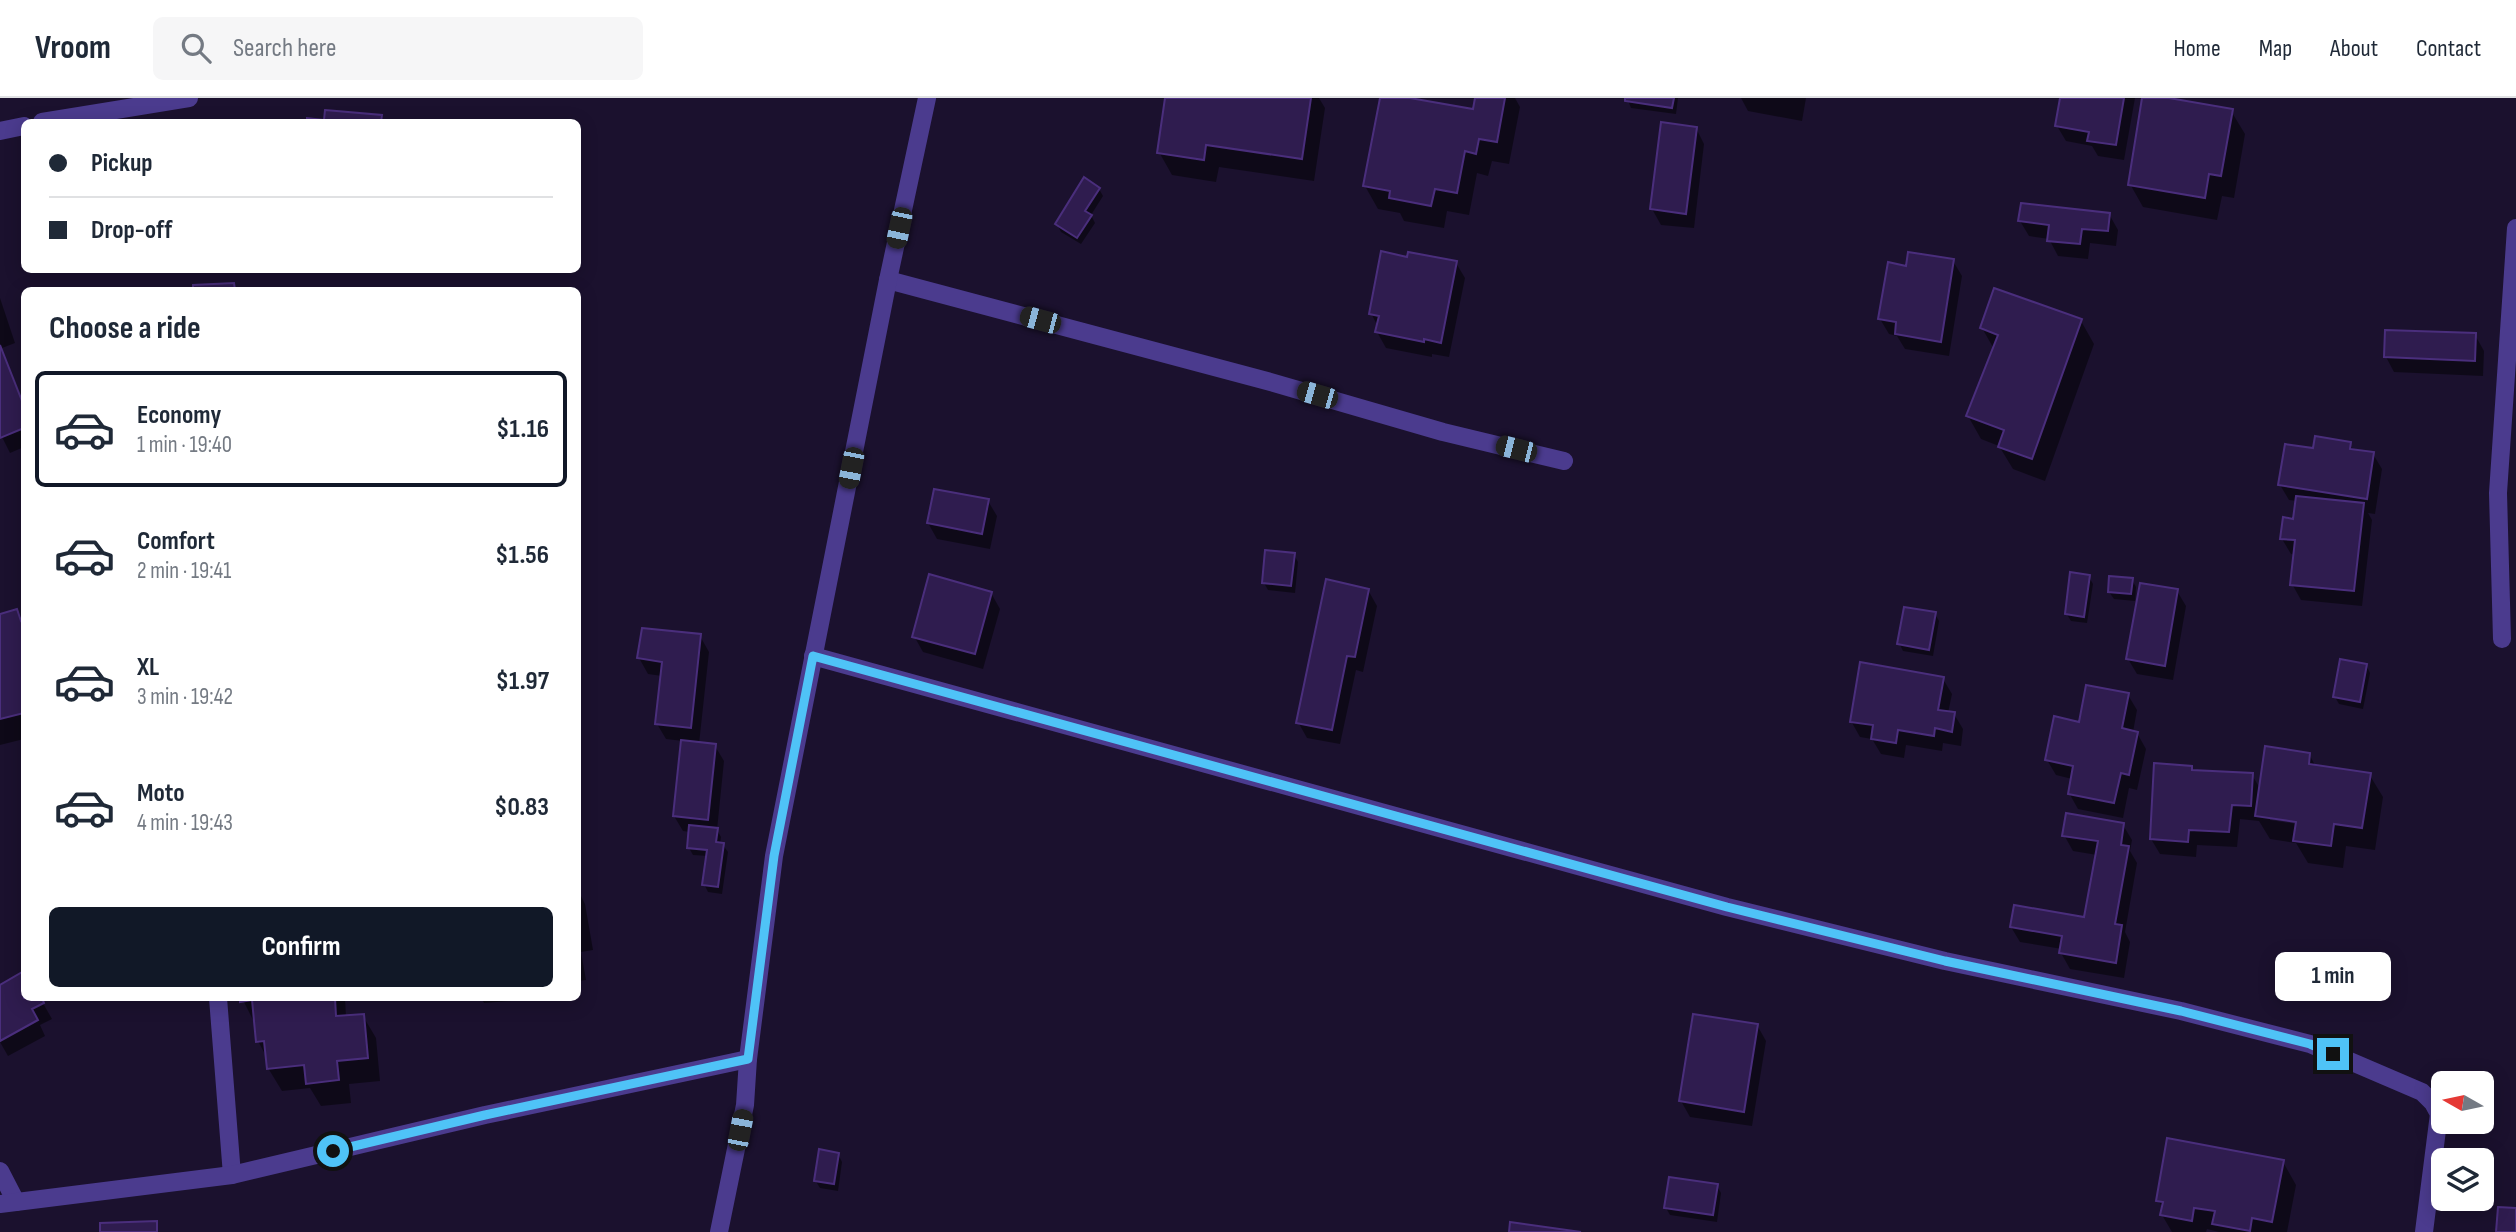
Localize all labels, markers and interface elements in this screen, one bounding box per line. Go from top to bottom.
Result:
search box [153,17,643,80]
text: Vroom [35,28,111,68]
icon: search [177,29,215,67]
text: Search here [233,33,336,64]
text: Home [2173,34,2221,63]
text: Map [2259,34,2292,63]
text: About [2330,34,2378,63]
text: Contact [2416,34,2481,63]
text: Pickup [91,148,153,179]
car [885,205,914,251]
text: Drop-off [91,215,172,246]
car [1017,304,1064,336]
text: Choose a ride [49,309,201,348]
car [1294,379,1341,411]
icon: car [53,398,116,461]
text: Economy [137,400,221,431]
text: $1.16 [496,414,549,445]
text: 1 min · 19:40 [137,431,232,459]
car [1494,434,1539,464]
car [837,445,866,491]
icon: car [53,524,116,587]
text: Comfort [137,526,215,557]
text: $1.56 [495,540,549,571]
text: 2 min · 19:41 [137,557,231,585]
icon: car [53,650,116,713]
text: XL [137,652,159,683]
text: $1.97 [496,666,549,697]
text: 3 min · 19:42 [137,683,233,711]
icon: car [53,776,116,839]
text: Moto [137,778,185,809]
text: $0.83 [494,792,549,823]
text: 4 min · 19:43 [137,809,233,837]
button: Confirm [49,907,553,987]
callout: 1 min [2275,953,2391,1002]
text: 1 min [2312,962,2354,990]
route end [2317,1038,2349,1070]
north arrow [2431,1071,2494,1134]
map controls [2431,1071,2494,1211]
car [726,1107,755,1153]
route start [317,1135,349,1167]
button: layers [2431,1148,2494,1211]

